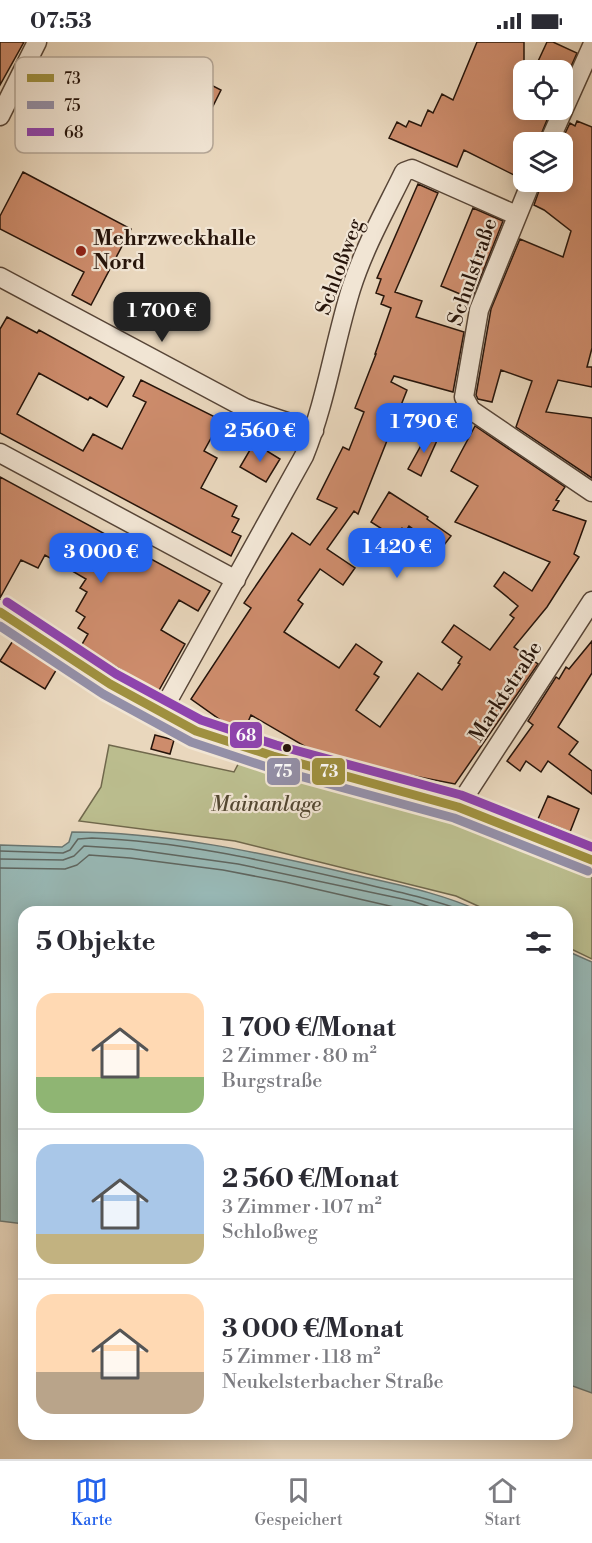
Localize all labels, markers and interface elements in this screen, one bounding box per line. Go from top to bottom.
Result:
text: 07:53 [30,8,92,35]
legend [15,57,213,153]
map controls [513,60,573,192]
button: locate [513,60,573,120]
text: 73 [64,69,81,89]
text: 75 [64,96,81,116]
text: 68 [64,123,84,143]
button: layers [513,132,573,192]
street label: Schloßweg [311,215,369,319]
street label: Schulstraße [442,215,504,329]
place label: Mehrzweckhalle Nord [93,226,256,276]
marker: Mehrzweckhalle Nord [74,244,88,258]
pin: 1 700 € [107,292,217,343]
text: 1 700 € [127,299,197,324]
pin: 1 790 € [369,403,479,454]
text: 1 790 € [390,410,458,435]
pin: 2 560 € [205,412,315,463]
text: 2 560 € [224,419,296,444]
pin: 1 420 € [342,528,452,579]
pin: 3 000 € [46,533,156,584]
text: 1 420 € [362,535,432,560]
text: 3 000 € [63,540,139,565]
street label: Marktstraße [464,637,548,747]
line badge: 68 [229,721,263,749]
text: 68 [236,726,256,746]
unlabelled marker [281,742,293,754]
line badge: 75 [266,757,301,786]
line badge: 73 [311,757,346,786]
text: 75 [274,762,293,782]
text: 73 [320,762,339,782]
park label: Mainanlage [211,792,321,818]
text: 5 Objekte [36,926,156,958]
icon: filters [522,926,555,959]
text: 1 700 €/Monat [222,1012,396,1044]
icon: home [84,1017,156,1089]
text: 2 Zimmer · 80 m² [222,1044,377,1069]
text: Burgstraße [222,1069,322,1094]
text: 2 560 €/Monat [222,1163,399,1195]
icon: home [84,1168,156,1240]
text: 3 Zimmer · 107 m² [222,1195,382,1220]
text: Schloßweg [222,1220,318,1245]
text: 3 000 €/Monat [222,1313,403,1345]
icon: home [84,1318,156,1390]
text: 5 Zimmer · 118 m² [222,1345,380,1370]
text: Neukelsterbacher Straße [222,1370,444,1395]
tab: Karte [71,1474,112,1530]
tab: Gespeichert [255,1474,343,1530]
tab: Start [485,1474,521,1530]

